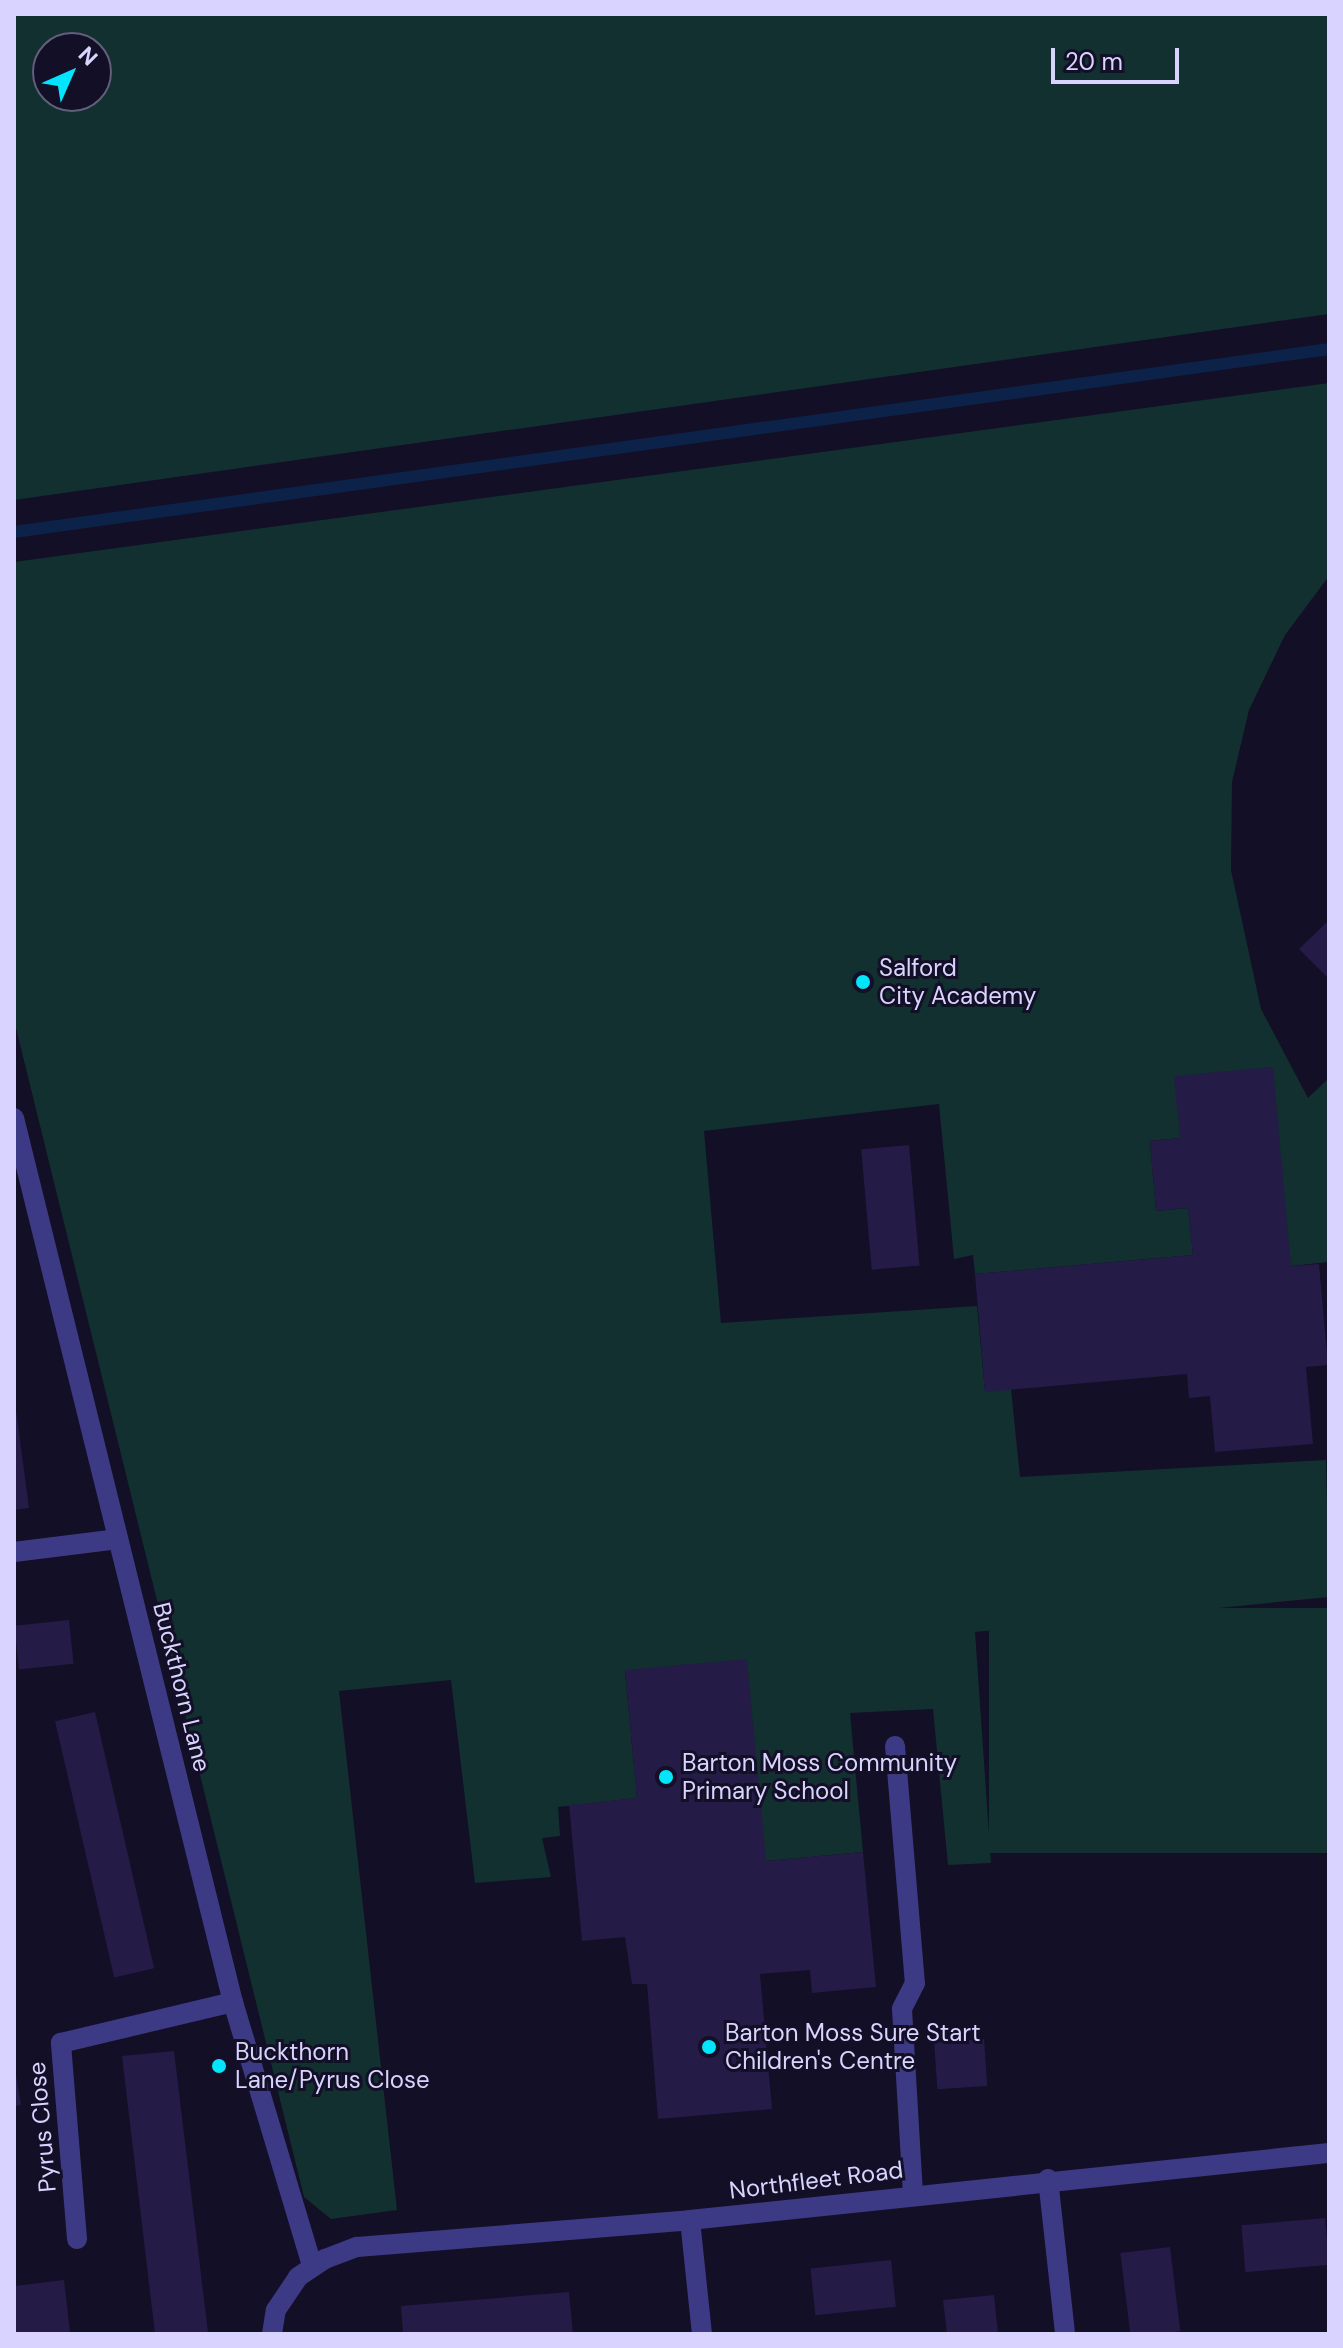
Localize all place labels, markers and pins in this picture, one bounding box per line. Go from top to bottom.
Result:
place label: Salford City Academy [879,954,1036,1010]
marker: Salford City Academy [854,973,872,991]
place label: Barton Moss Community Primary School [682,1749,957,1805]
marker: Barton Moss Community Primary School [657,1768,675,1786]
place label: Barton Moss Sure Start Children's Centre [725,2019,981,2075]
place label: Buckthorn Lane/Pyrus Close [235,2038,430,2094]
marker: Barton Moss Sure Start Children's Centre [700,2038,718,2056]
marker: Buckthorn Lane/Pyrus Close [210,2057,228,2075]

